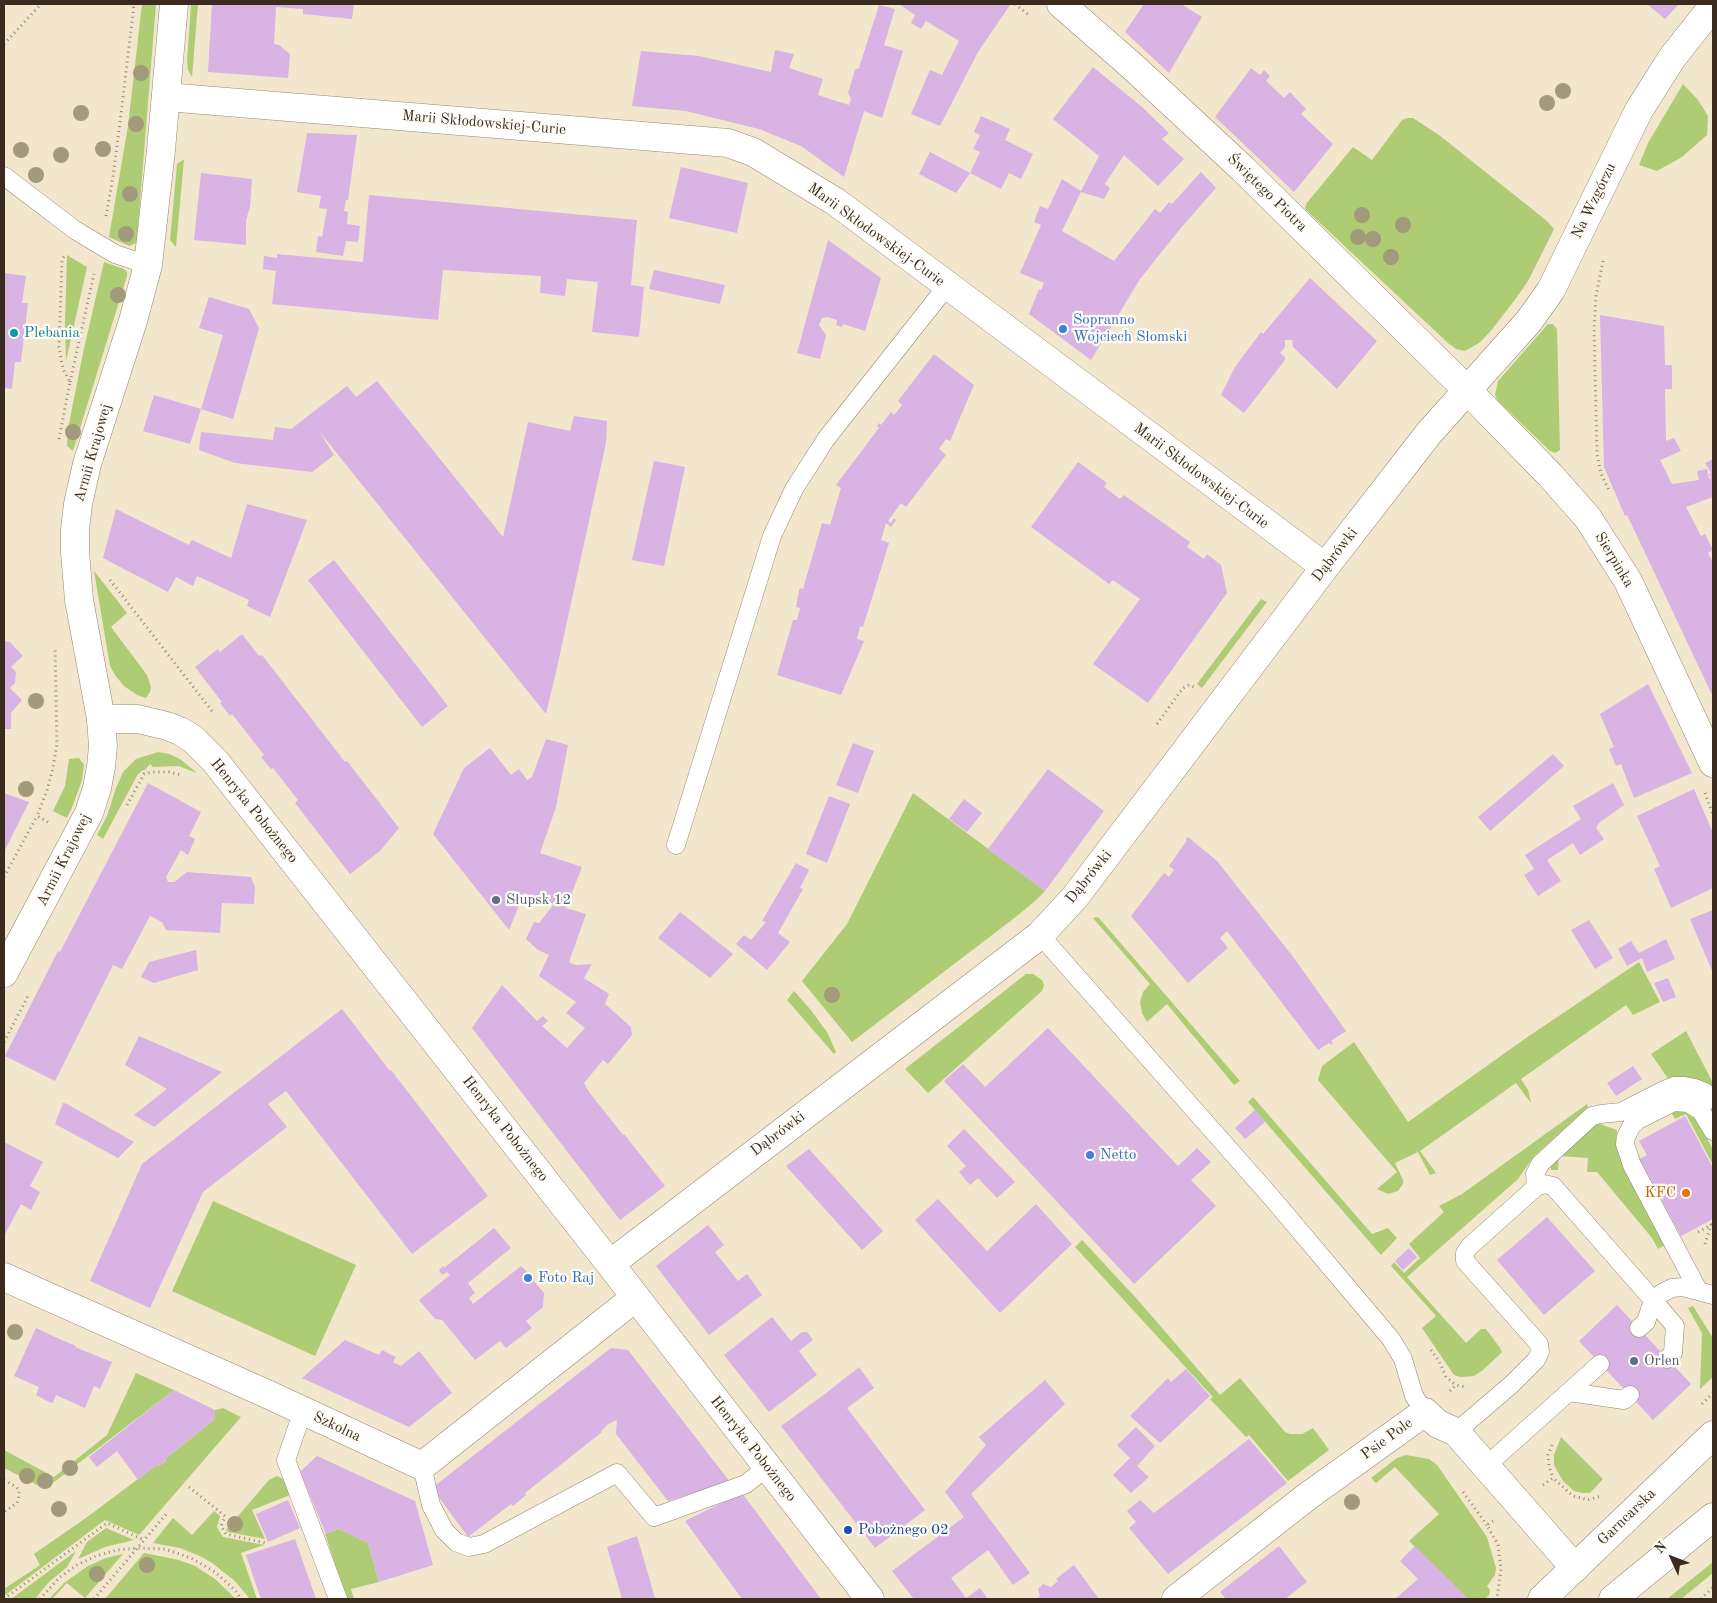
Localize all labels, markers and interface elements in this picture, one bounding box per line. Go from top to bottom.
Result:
street label: Marii Skłodowskiej-Curie [401,107,567,139]
street label: Świętego Piotra [1223,150,1311,236]
street label: Na Wzgórzu [1568,160,1620,242]
street label: Marii Skłodowskiej-Curie [804,179,948,291]
place label: Sopranno Wojciech Słomski [1073,311,1187,346]
marker: Sopranno Wojciech Słomski [1057,323,1069,335]
place label: Plebania [24,324,80,342]
marker: Plebania [8,327,20,339]
street label: Armii Krajowej [70,402,116,504]
street label: Marii Skłodowskiej-Curie [1130,419,1272,533]
street label: Dąbrówki [1308,524,1362,586]
street label: Sierpinka [1590,529,1638,591]
street label: Henryka Pobożnego [206,755,302,867]
street label: Armii Krajowej [33,811,95,909]
street label: Dąbrówki [1062,847,1116,907]
place label: Słupsk 12 [506,891,571,909]
marker: Słupsk 12 [490,894,502,906]
street label: Henryka Pobożnego [458,1072,552,1186]
street label: Dąbrówki [747,1108,809,1160]
place label: Netto [1100,1146,1136,1164]
marker: Netto [1084,1149,1096,1161]
place label: KFC [1644,1184,1676,1202]
marker: KFC [1680,1187,1692,1199]
place label: Foto Raj [538,1269,594,1287]
marker: Foto Raj [522,1272,534,1284]
place label: Orlen [1644,1352,1680,1370]
marker: Orlen [1628,1355,1640,1367]
street label: Henryka Pobożnego [706,1392,800,1506]
street label: Szkolna [310,1408,364,1446]
street label: Psie Pole [1358,1414,1416,1464]
street label: Garncarska [1594,1485,1660,1549]
place label: Pobożnego 02 [858,1521,949,1539]
marker: Pobożnego 02 [842,1524,854,1536]
north arrow [1647,1533,1697,1583]
text: N [1652,1539,1670,1556]

